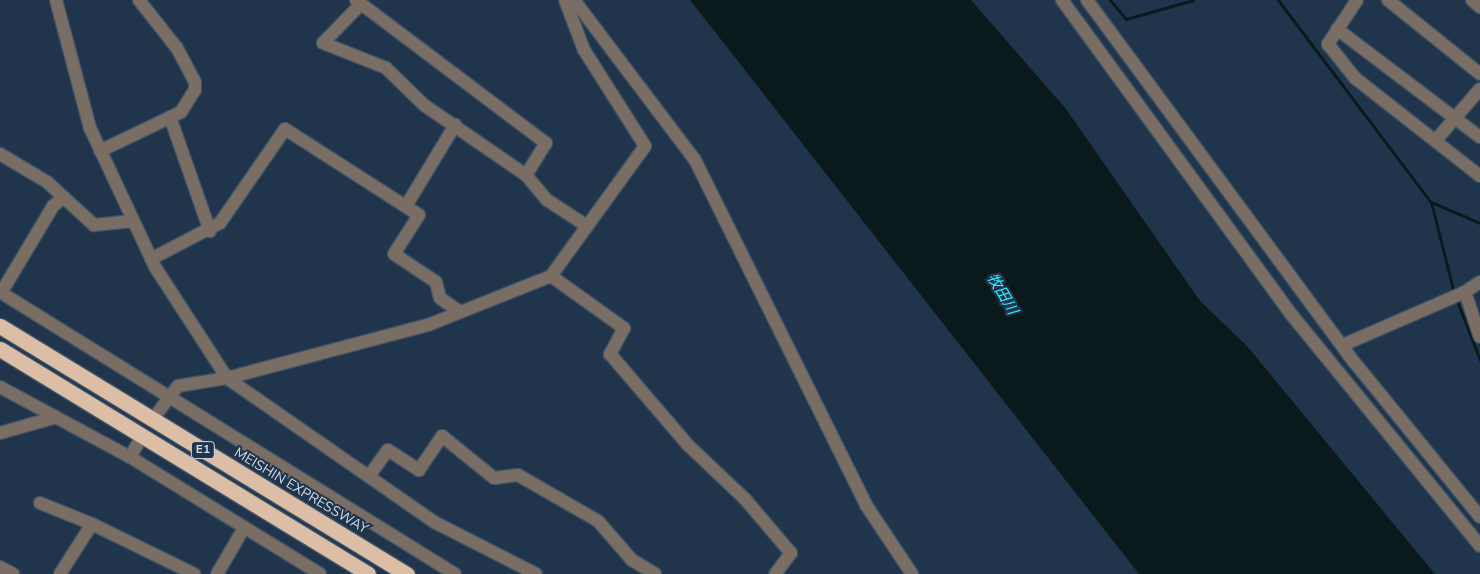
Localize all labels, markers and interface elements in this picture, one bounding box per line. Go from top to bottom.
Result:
water label: 牧田川 [983,270,1021,318]
road number: E1 [190,440,216,460]
street label: MEISHIN EXPRESSWAY [231,444,371,538]

